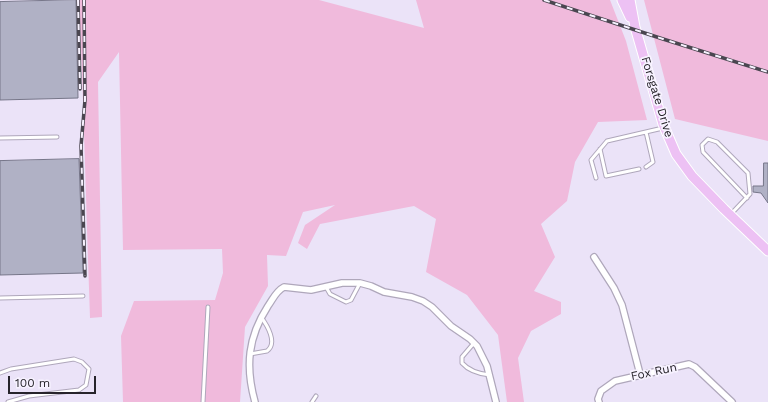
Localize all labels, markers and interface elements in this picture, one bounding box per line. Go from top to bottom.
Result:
street label: Forsgate Drive [638,55,676,139]
street label: Fox Run [630,360,678,384]
scale bar [10,368,98,394]
text: 100 m [15,376,50,390]

